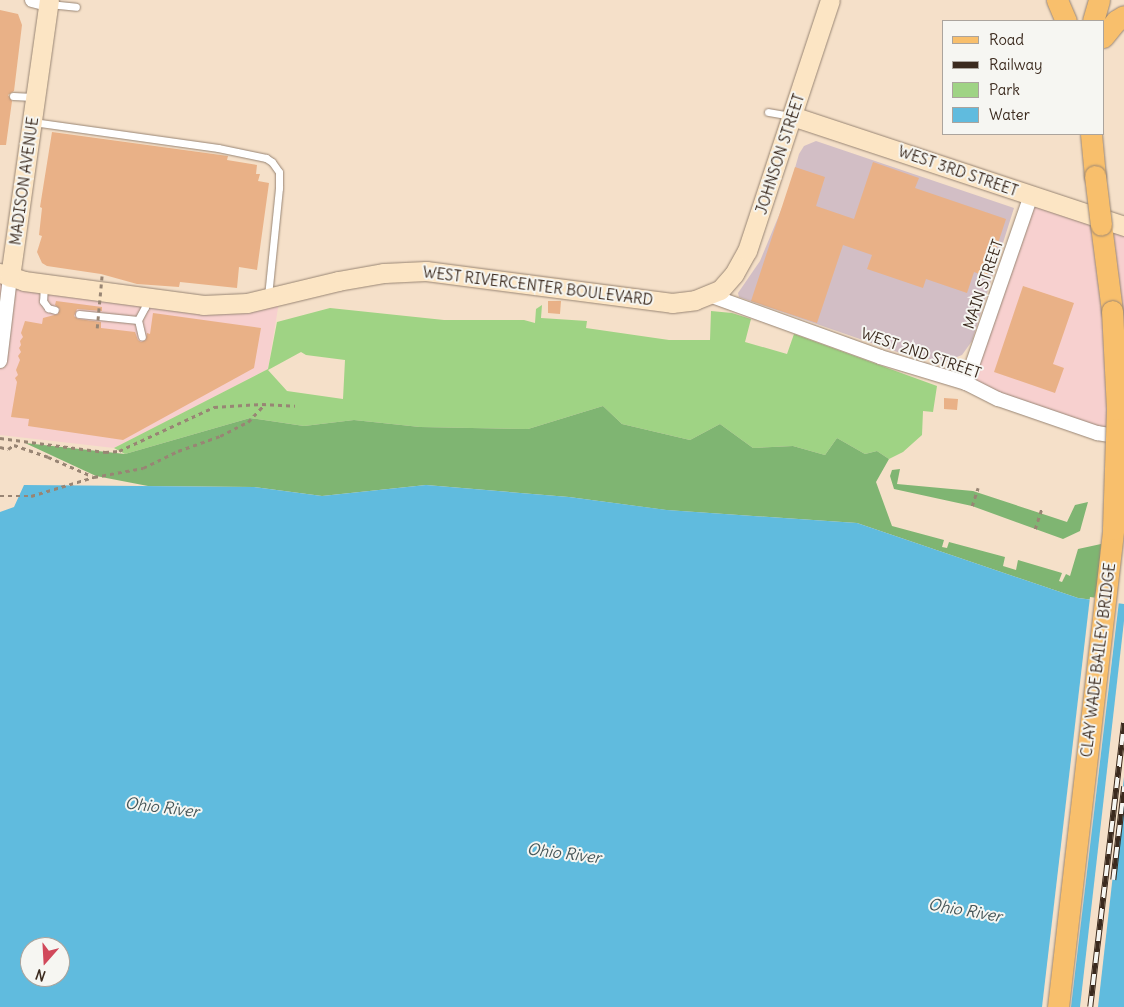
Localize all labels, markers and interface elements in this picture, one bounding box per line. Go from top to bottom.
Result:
legend [942,20,1104,135]
text: Road [989,30,1024,49]
text: Railway [989,55,1043,74]
text: Park [989,80,1020,99]
street label: JOHNSON STREET [752,91,808,217]
text: Water [989,105,1030,124]
street label: MADISON AVENUE [6,116,42,246]
street label: WEST 3RD STREET [896,142,1020,200]
street label: MAIN STREET [959,237,1007,331]
street label: WEST RIVERCENTER BOULEVARD [422,263,654,309]
street label: WEST 2ND STREET [858,324,984,382]
street label: CLAY WADE BAILEY BRIDGE [1077,562,1119,758]
water label: Ohio River [124,793,200,821]
water label: Ohio River [526,839,602,867]
water label: Ohio River [927,894,1003,926]
north arrow [20,937,70,987]
text: N [33,965,48,985]

